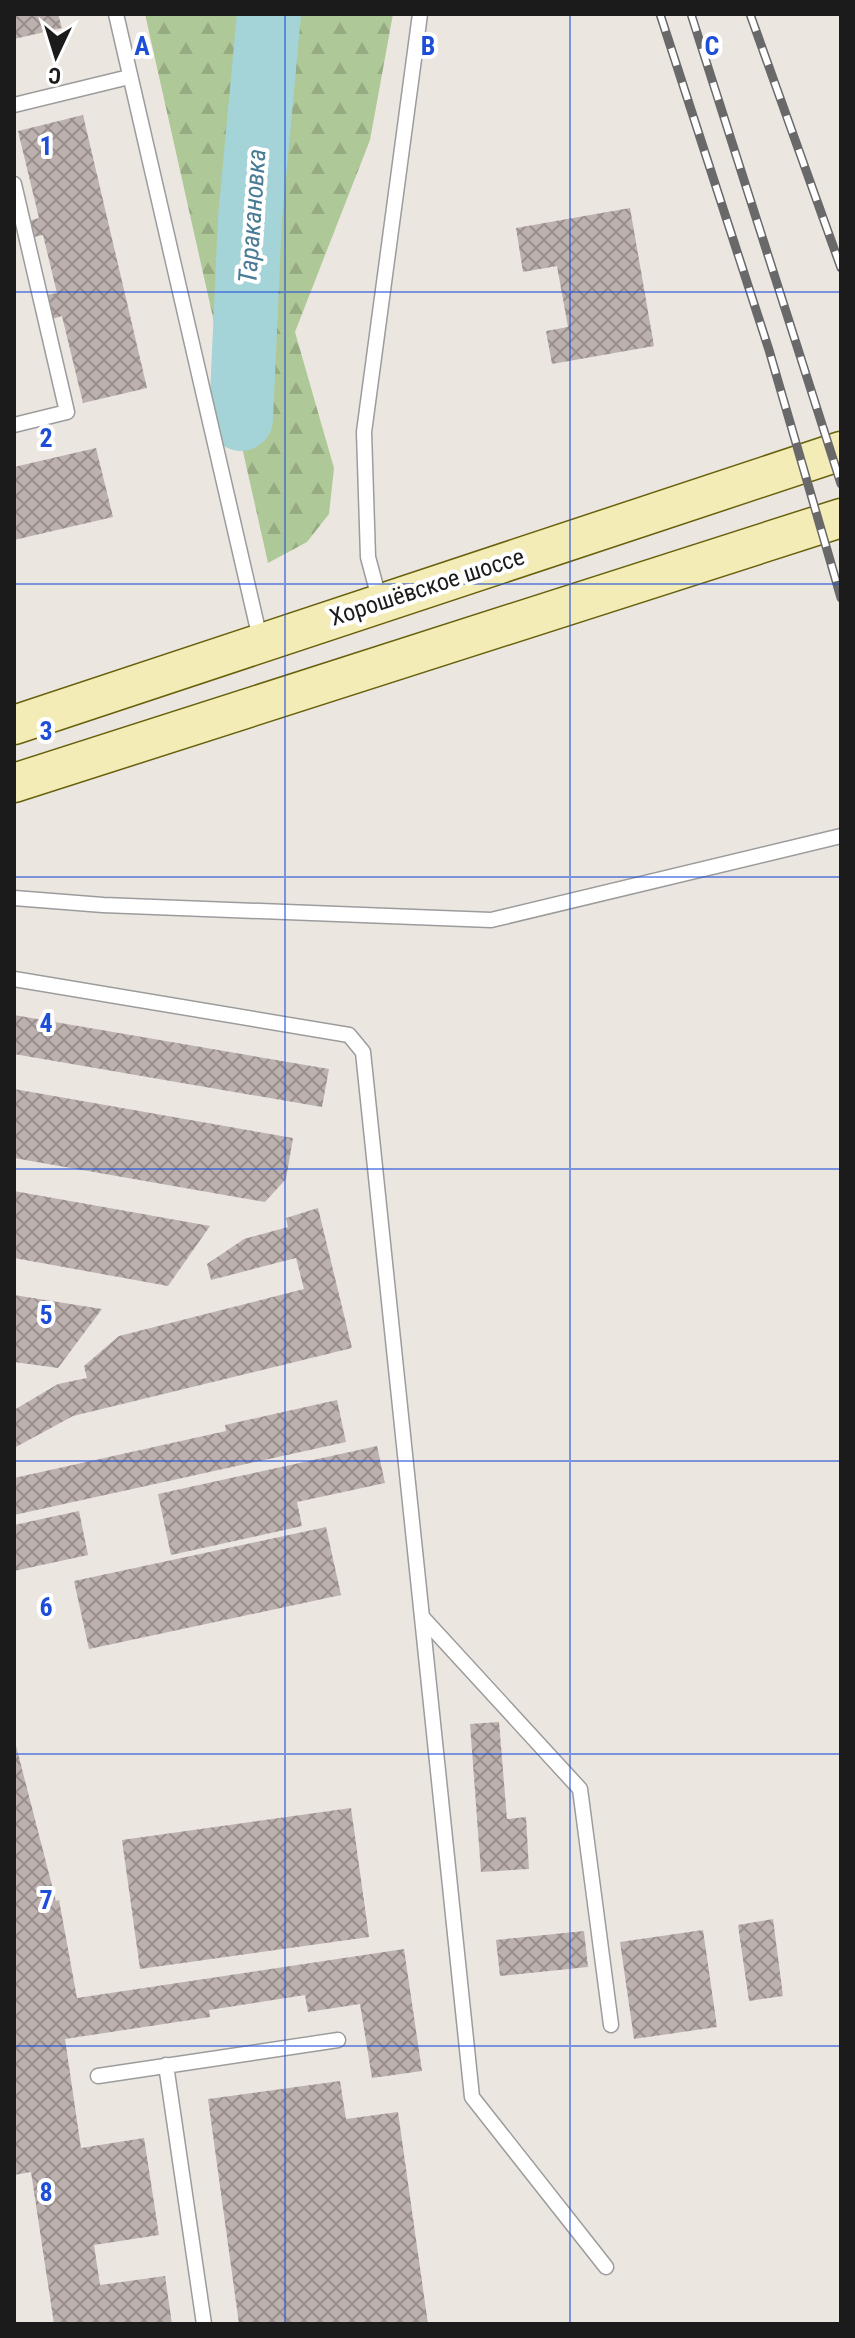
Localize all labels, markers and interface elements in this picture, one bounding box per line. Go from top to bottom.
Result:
north arrow [16,16,96,96]
text: A [134,31,150,61]
text: B [421,31,435,61]
text: C [705,31,720,61]
text: С [48,63,62,88]
text: 1 [39,131,53,161]
water label: Таракановка [232,148,272,284]
text: 2 [39,423,53,453]
street label: Хорошёвское шоссе [326,542,528,632]
text: 3 [39,716,53,746]
text: 4 [39,1008,53,1038]
text: 5 [39,1300,53,1330]
text: 6 [39,1592,53,1622]
text: 7 [39,1885,53,1915]
text: 8 [39,2177,53,2207]

